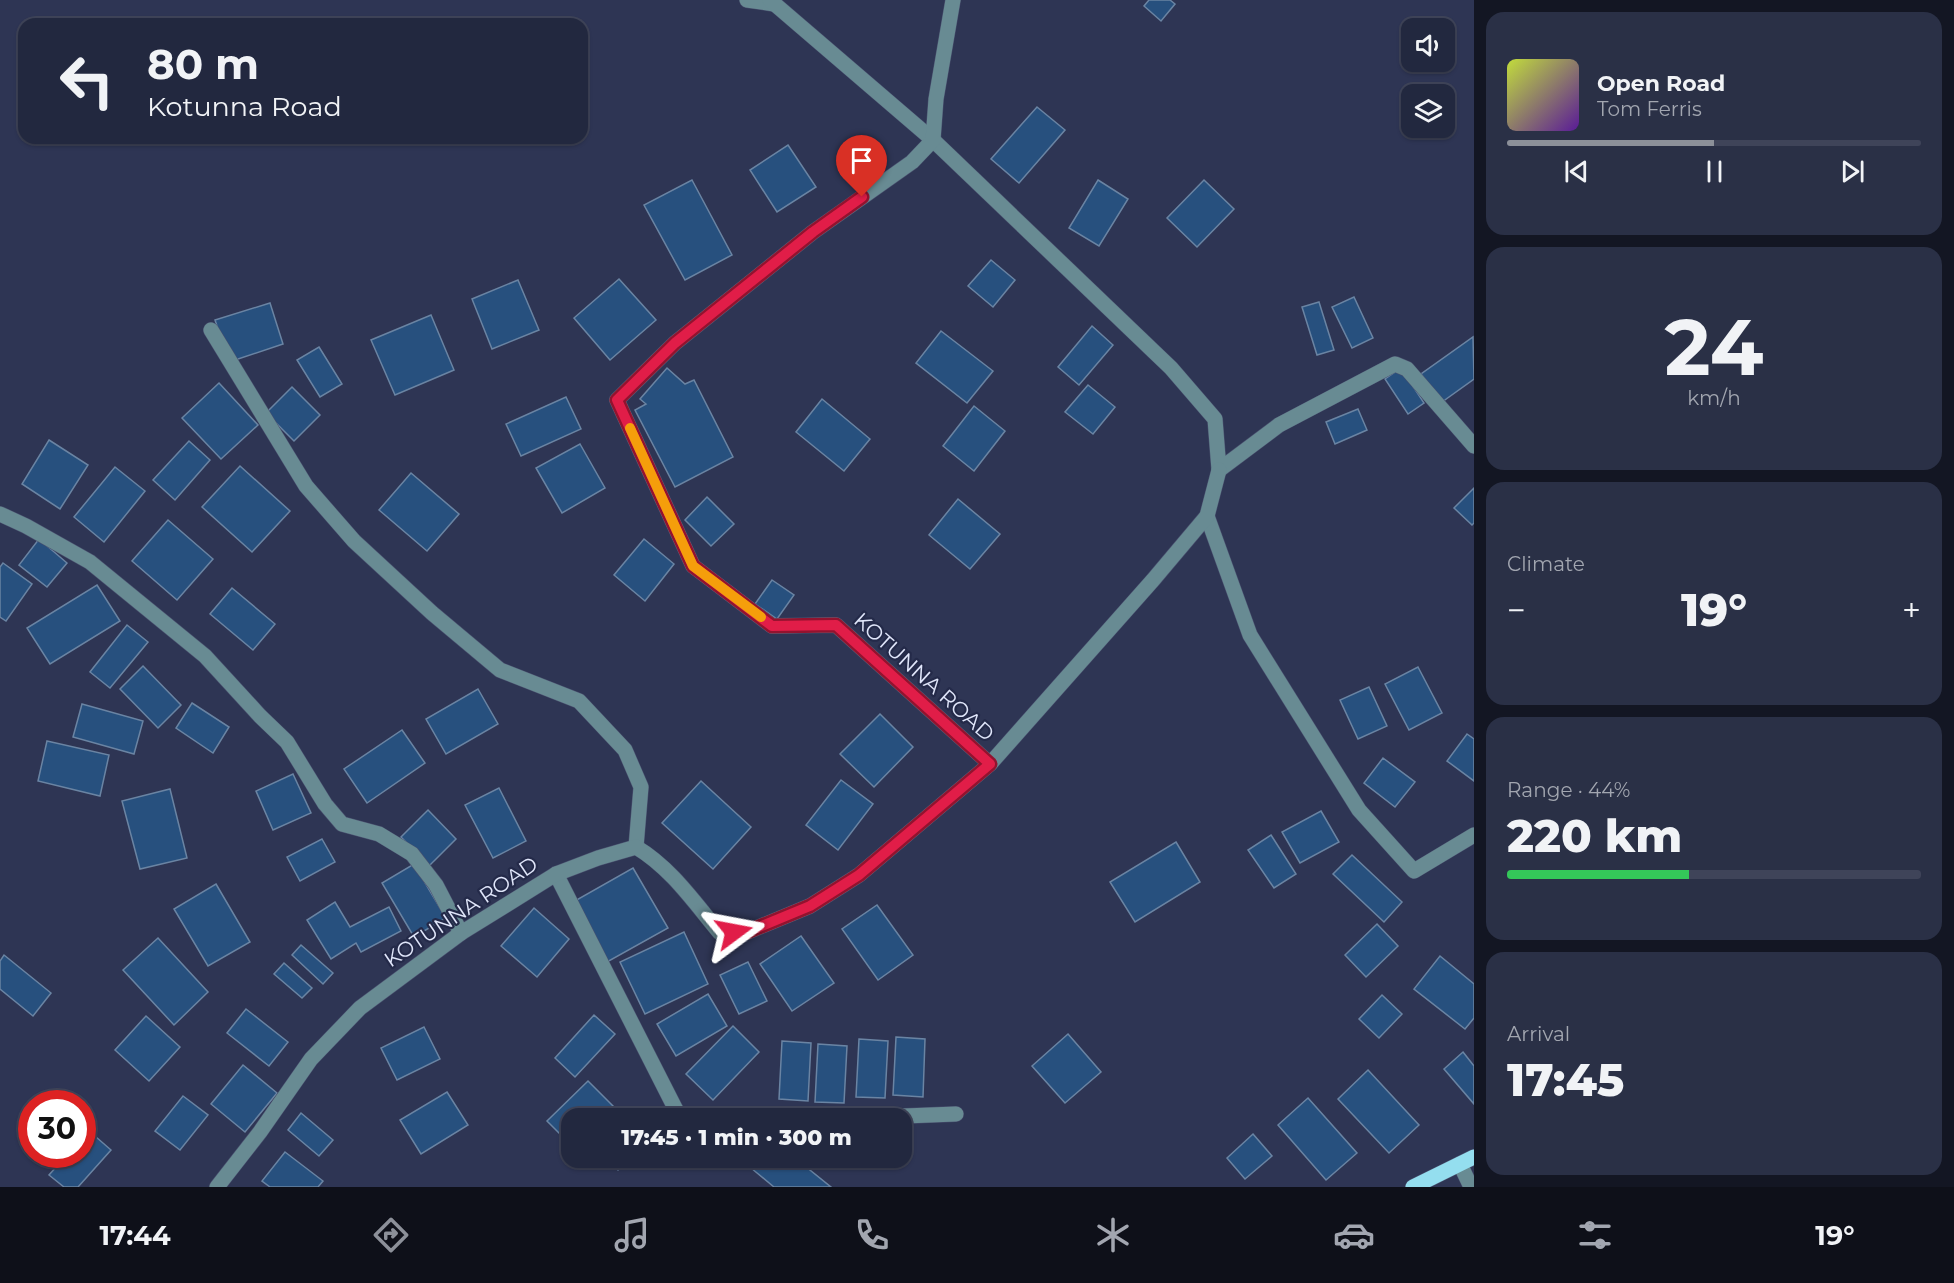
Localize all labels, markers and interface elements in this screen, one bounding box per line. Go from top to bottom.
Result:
map controls [1401,18,1455,138]
button: sound [1401,18,1455,72]
text: 80 m [147,38,259,90]
icon: left [48,42,126,120]
text: Open Road [1597,70,1725,97]
button: layers [1401,84,1455,138]
text: Kotunna Road [147,90,342,123]
text: Tom Ferris [1597,97,1702,121]
pin [836,135,887,197]
icon: arrive [845,144,878,177]
icon: previous [1560,155,1593,188]
icon: pause [1698,155,1731,188]
icon: next [1836,155,1869,188]
text: 24 [1665,299,1763,395]
text: km/h [1687,386,1741,410]
text: Climate [1507,552,1585,576]
text: 19° [1681,582,1747,637]
text: − [1507,590,1526,630]
text: + [1902,590,1921,630]
street label: KOTUNNA ROAD [849,607,999,746]
text: Range · 44% [1507,778,1630,802]
text: 220 km [1507,808,1682,863]
street label: KOTUNNA ROAD [379,851,542,972]
position arrow [702,900,766,964]
text: Arrival [1507,1022,1570,1046]
text: 17:45 [1507,1052,1624,1107]
speed limit sign: 30 [18,1090,96,1168]
text: 17:45 · 1 min · 300 m [621,1124,852,1151]
icon: directions [370,1214,412,1256]
icon: music [611,1214,653,1256]
icon: phone [851,1214,893,1256]
icon: climate [1092,1214,1134,1256]
icon: car [1333,1214,1375,1256]
icon: filters [1574,1214,1616,1256]
text: 17:44 [99,1219,171,1252]
text: 19° [1815,1219,1854,1252]

